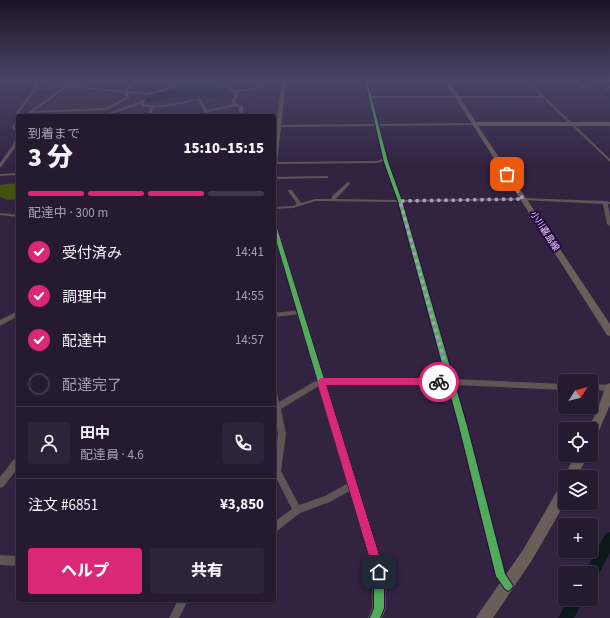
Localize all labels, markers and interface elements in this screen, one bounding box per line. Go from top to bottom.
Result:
text: 到着まで [28,125,80,143]
text: 15:10–15:15 [183,138,264,159]
text: 3 分 [28,139,73,176]
pin [490,157,524,191]
icon: bag [496,163,518,185]
text: 配達中 · 300 m [28,204,108,222]
street label: 小川嘉島線 [527,209,563,255]
icon: check [28,241,50,263]
text: 受付済み [62,243,122,264]
text: 14:41 [235,243,264,261]
icon: check [28,285,50,307]
text: 調理中 [62,287,107,308]
text: 14:55 [235,287,264,305]
icon: check [28,329,50,351]
text: 配達中 [62,331,107,352]
text: 14:57 [235,331,264,349]
courier [419,362,459,402]
icon: bike [428,371,450,393]
north arrow [558,374,598,414]
map controls [558,374,598,606]
text: 配達完了 [62,375,122,396]
button: person [28,422,70,464]
button: phone [222,422,264,464]
button: locate [558,422,598,462]
text: 田中 [80,423,110,444]
text: 配達員 · 4.6 [80,446,144,464]
button: layers [558,470,598,510]
text: ¥3,850 [220,494,264,515]
text: 注文 #6851 [28,495,98,516]
button: + [558,518,598,558]
button: ヘルプ [28,548,142,594]
button: 共有 [150,548,264,594]
pin [362,555,396,589]
icon: home [368,561,390,583]
button: − [558,566,598,606]

